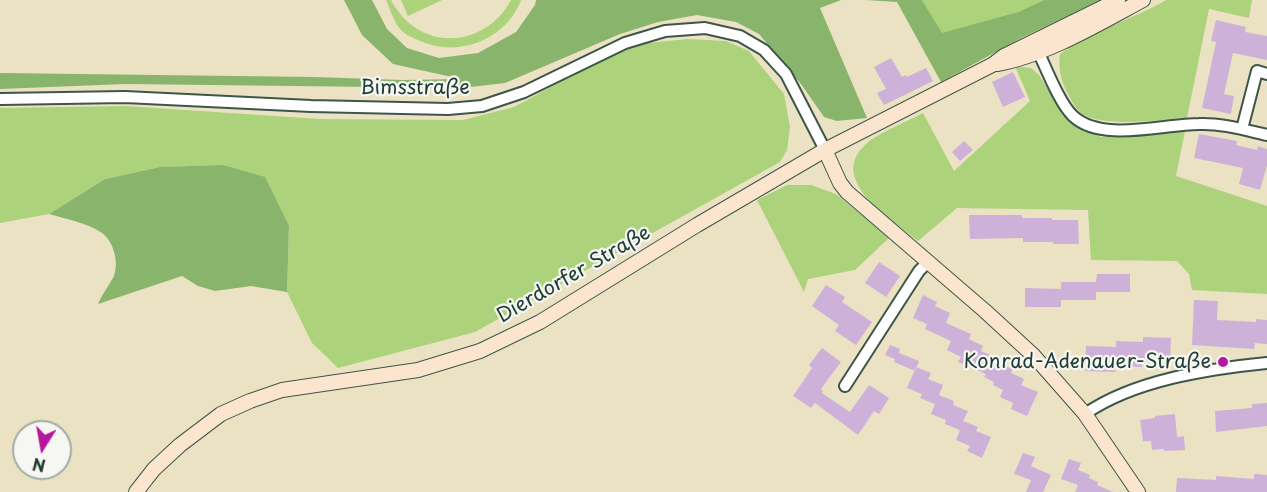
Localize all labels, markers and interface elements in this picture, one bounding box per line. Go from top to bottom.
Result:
street label: Bimsstraße [360,76,470,100]
street label: Dierdorfer Straße [493,221,655,329]
place label: Konrad-Adenauer-Straße [963,350,1211,374]
marker: Konrad-Adenauer-Straße [1216,355,1230,369]
north arrow [12,420,72,480]
text: N [30,453,47,479]

